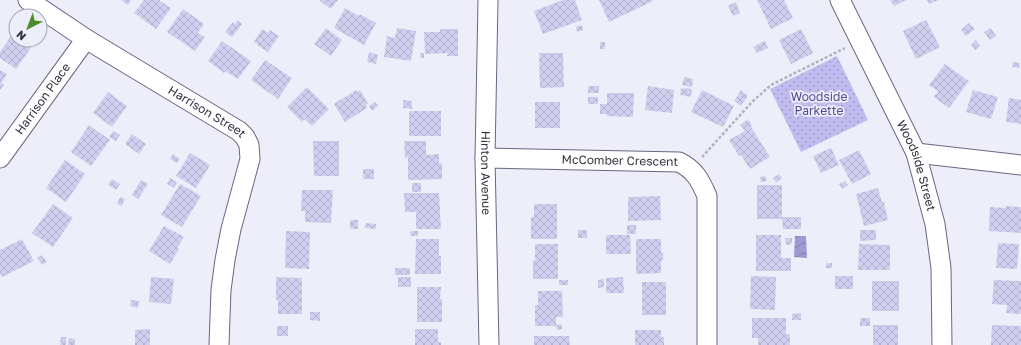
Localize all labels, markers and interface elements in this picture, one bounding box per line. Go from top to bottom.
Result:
north arrow [8,8,48,48]
text: N [14,28,28,43]
street label: Harrison Place [12,60,73,137]
street label: Harrison Street [166,82,249,141]
park label: Woodside Parkette [791,89,847,118]
street label: Woodside Street [894,118,939,213]
street label: Hinton Avenue [478,131,494,215]
street label: McComber Crescent [562,152,679,169]

